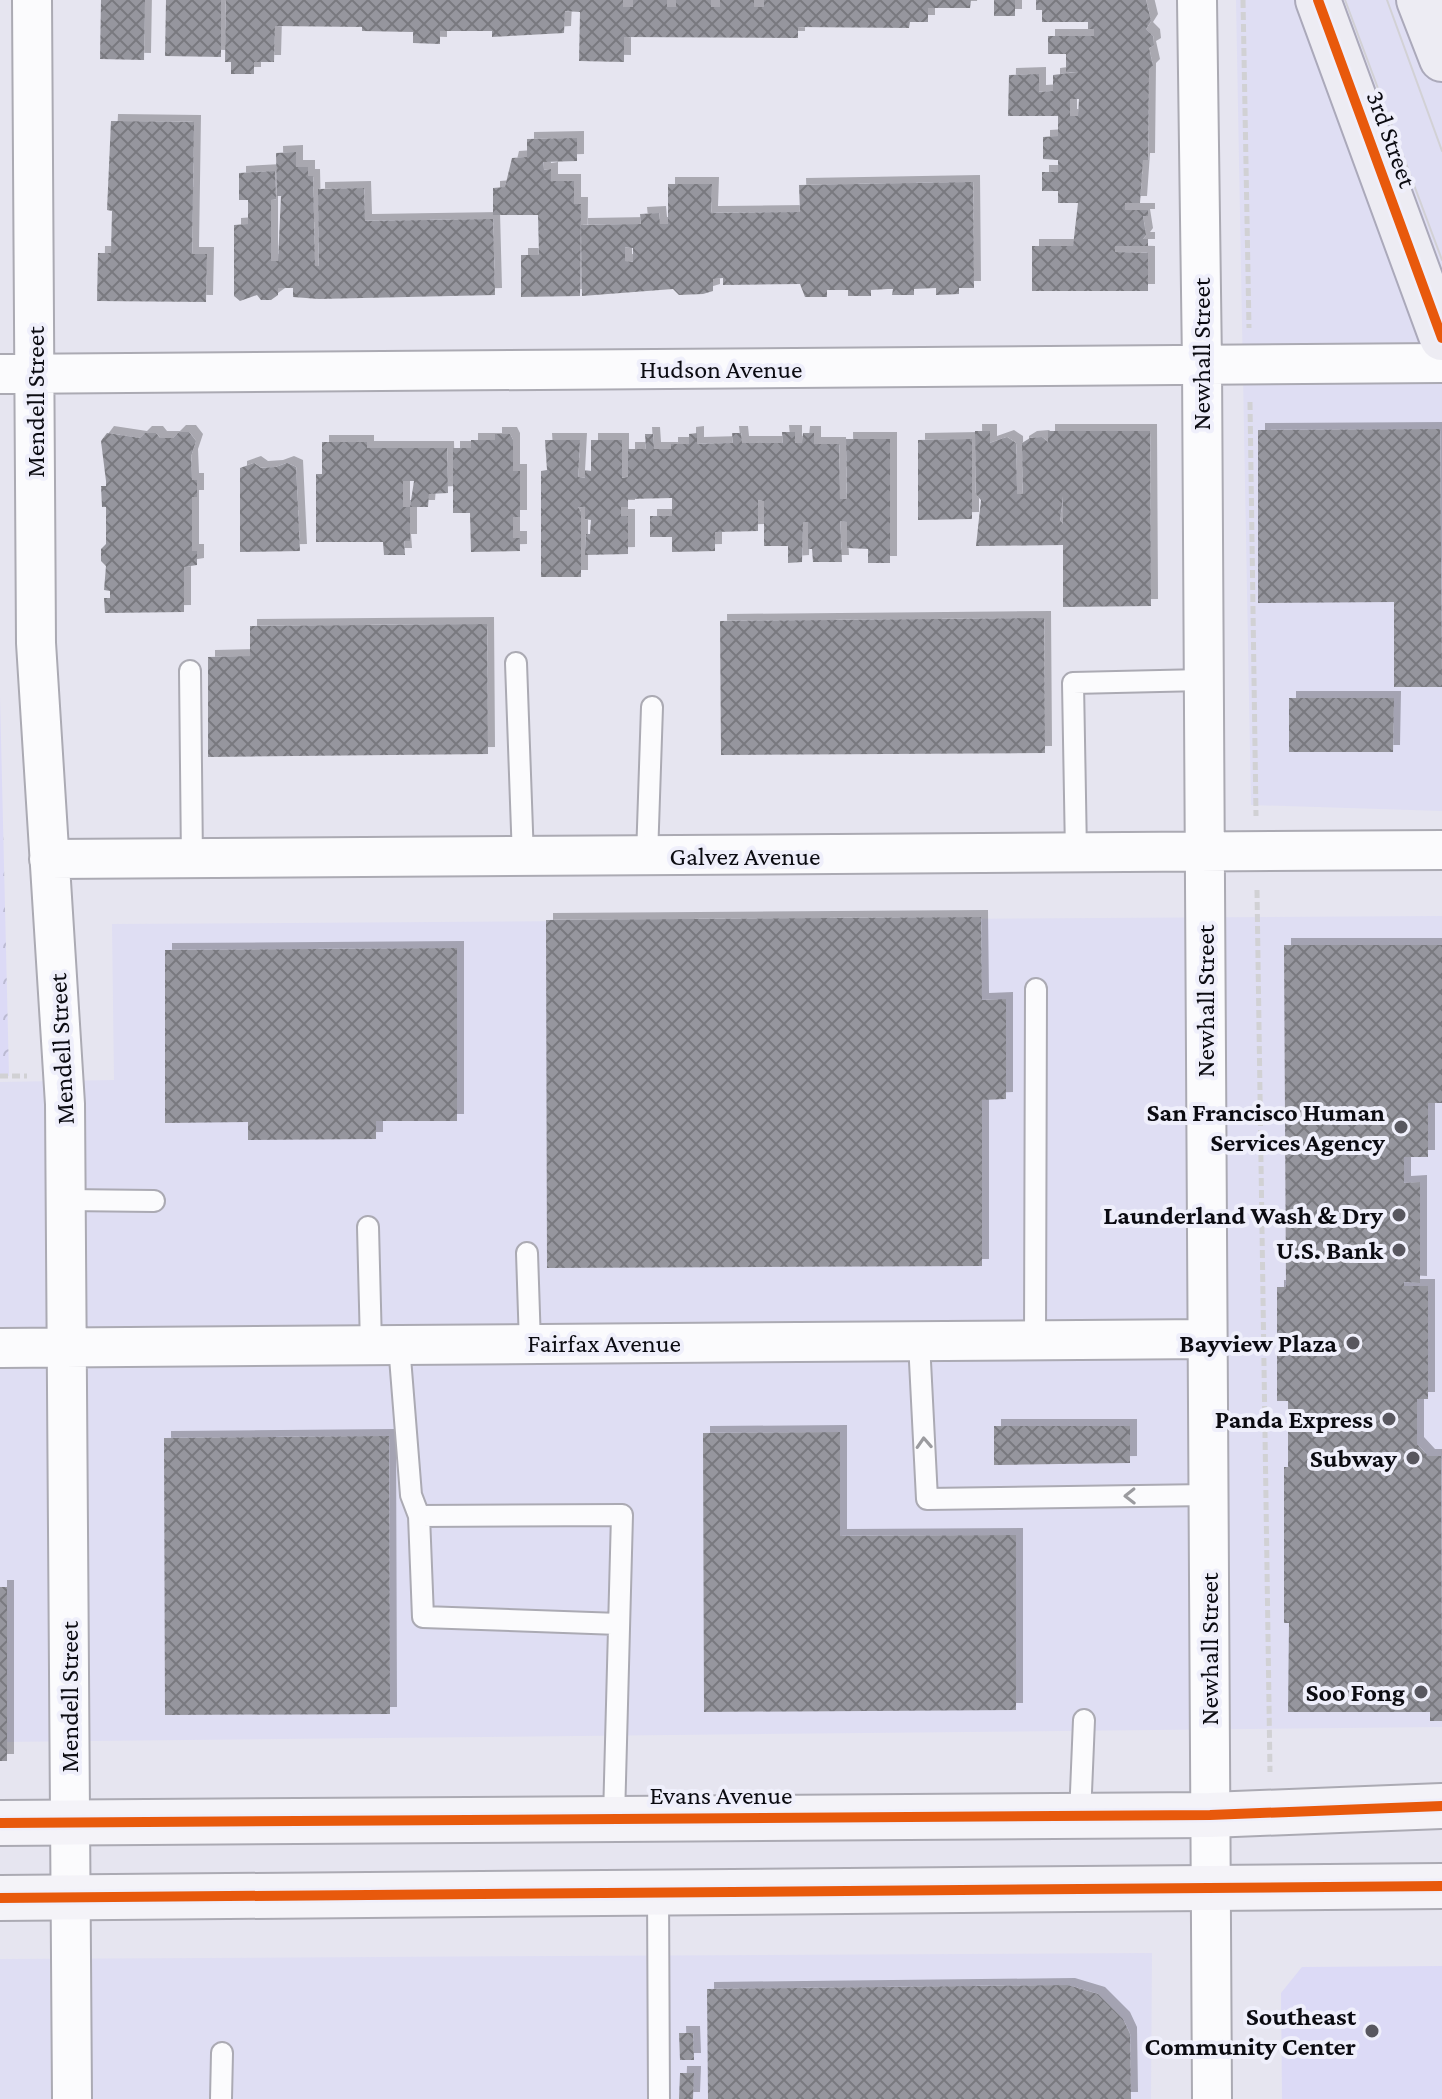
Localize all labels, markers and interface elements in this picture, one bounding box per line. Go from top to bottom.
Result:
street label: 3rd Street [1361,87,1422,192]
street label: Newhall Street [1187,277,1216,430]
street label: Mendell Street [21,326,50,478]
street label: Hudson Avenue [639,355,803,384]
street label: Galvez Avenue [670,842,820,871]
street label: Newhall Street [1191,924,1220,1077]
street label: Mendell Street [43,972,80,1125]
place label: San Francisco Human Services Agency [1146,1098,1385,1157]
marker: San Francisco Human Services Agency [1392,1118,1410,1136]
place label: Launderland Wash & Dry [1103,1201,1383,1230]
marker: Launderland Wash & Dry [1390,1206,1408,1224]
place label: U.S. Bank [1276,1236,1384,1265]
marker: U.S. Bank [1390,1241,1408,1259]
street label: Fairfax Avenue [527,1329,681,1358]
place label: Bayview Plaza [1179,1329,1337,1358]
marker: Bayview Plaza [1344,1334,1362,1352]
place label: Panda Express [1215,1405,1373,1434]
marker: Panda Express [1380,1410,1398,1428]
one-way arrow [916,1436,933,1449]
place label: Subway [1310,1444,1397,1473]
marker: Subway [1404,1449,1422,1467]
one-way arrow [1123,1487,1136,1504]
street label: Newhall Street [1195,1572,1224,1725]
street label: Mendell Street [55,1621,84,1773]
place label: Soo Fong [1306,1678,1405,1707]
marker: Soo Fong [1412,1683,1430,1701]
street label: Evans Avenue [649,1781,793,1810]
place label: Southeast Community Center [1145,2002,1357,2061]
marker: Southeast Community Center [1363,2022,1381,2040]

